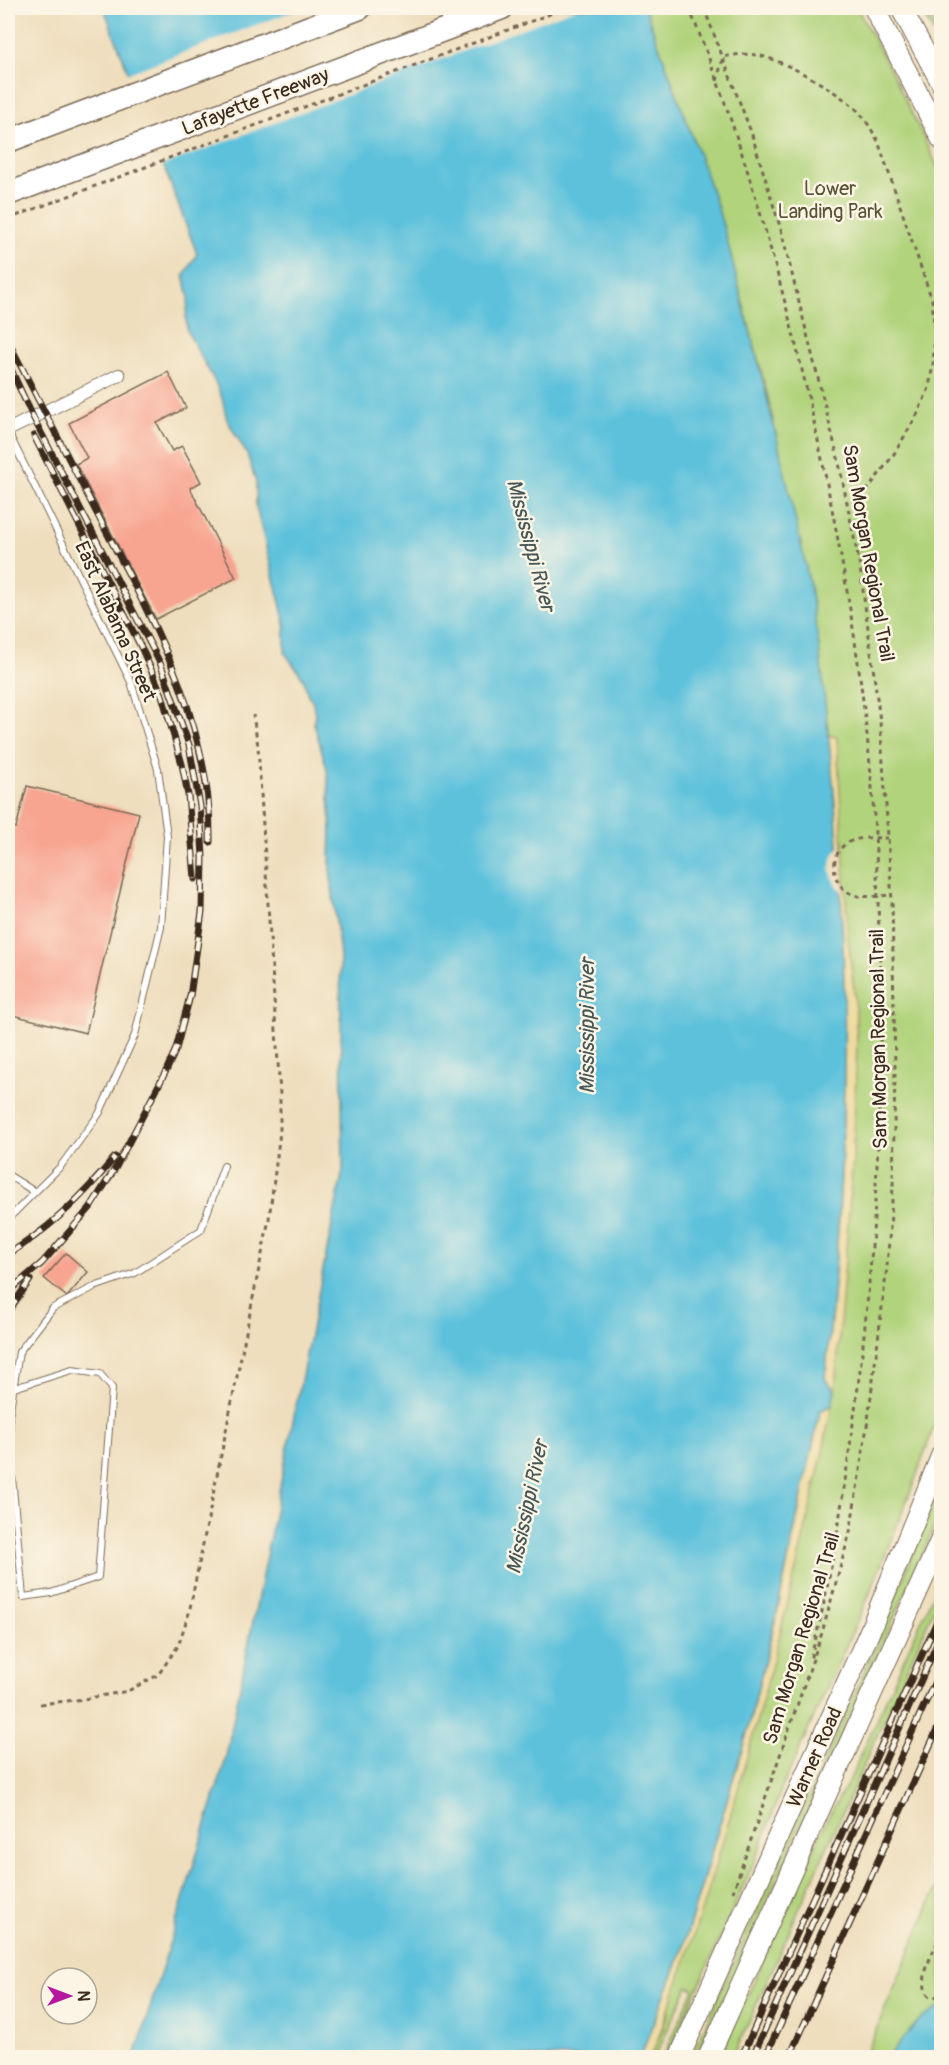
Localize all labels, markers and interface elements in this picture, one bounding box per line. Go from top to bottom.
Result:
street label: Lafayette Freeway [178,62,333,141]
park label: Lower Landing Park [777,176,883,224]
street label: Sam Morgan Regional Trail [837,442,900,664]
water label: Mississippi River [500,476,562,617]
street label: East Alabama Street [69,537,162,706]
street label: Sam Morgan Regional Trail [864,929,893,1149]
water label: Mississippi River [574,956,601,1094]
water label: Mississippi River [500,1435,555,1576]
street label: Sam Morgan Regional Trail [757,1529,846,1747]
street label: Warner Road [781,1703,848,1811]
north arrow [39,1966,99,2026]
text: N [73,1991,93,2002]

